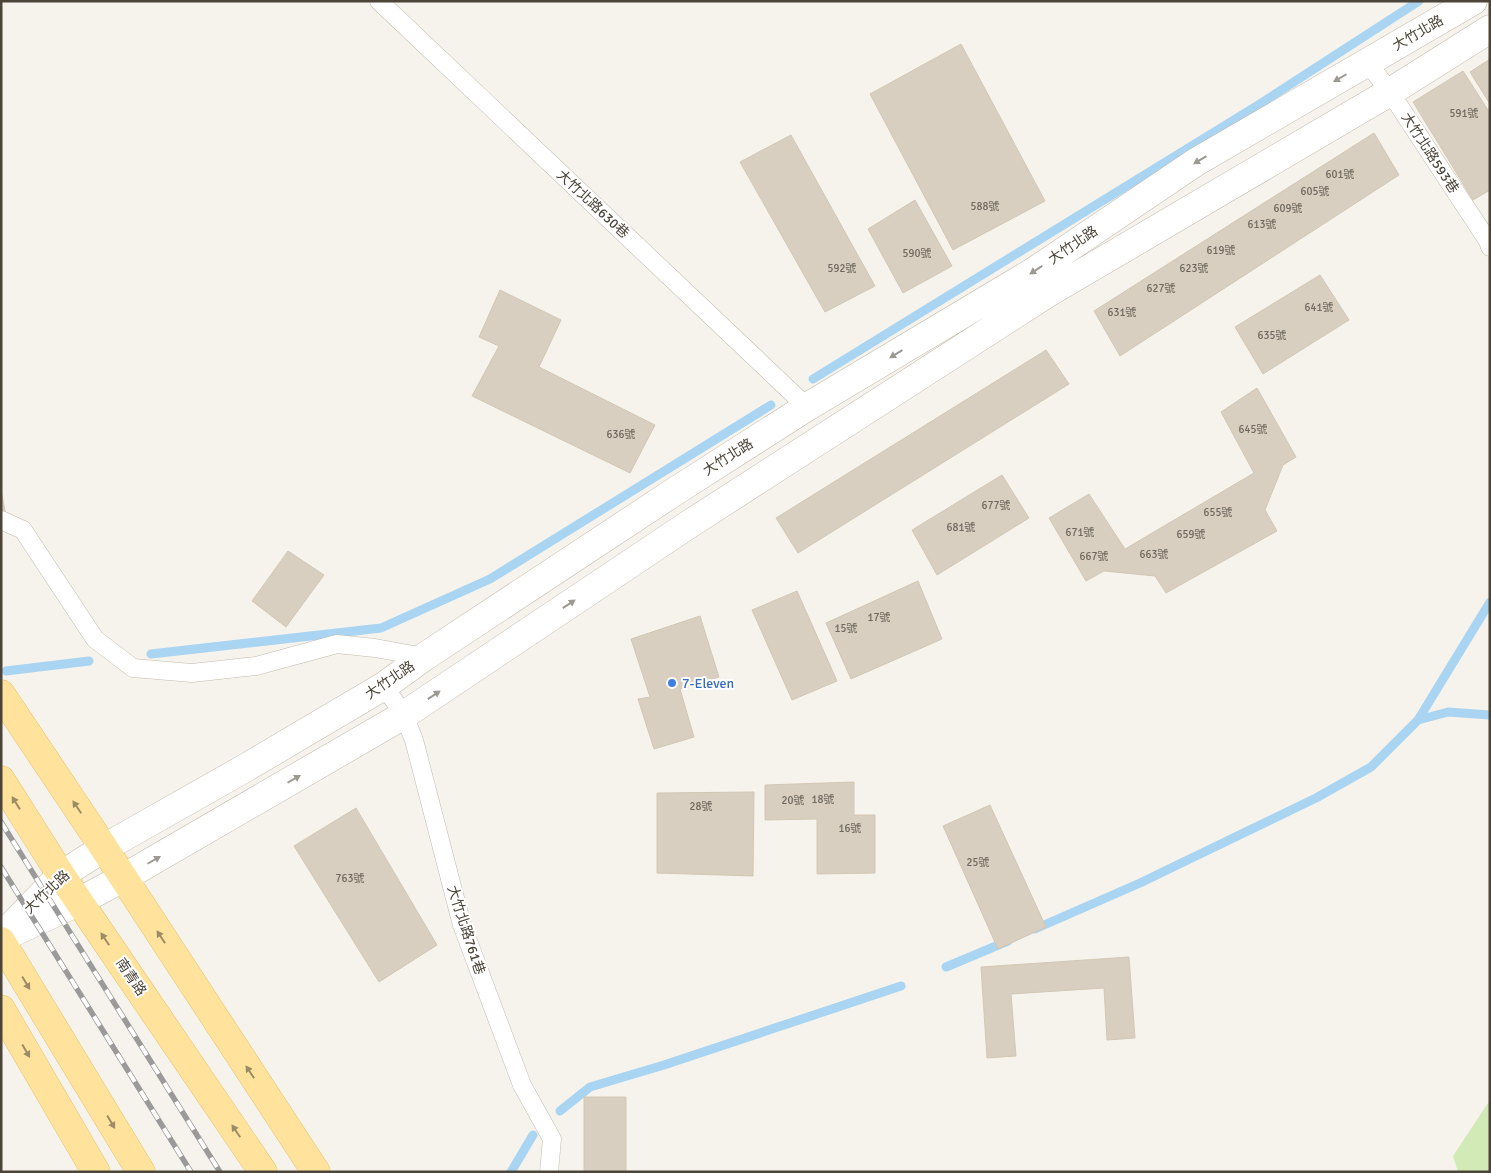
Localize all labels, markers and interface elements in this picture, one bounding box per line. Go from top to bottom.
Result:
street label: 大竹北路 [1390,12,1446,54]
one-way arrow [1334,74,1347,83]
house number: 591號 [1450,107,1478,120]
street label: 大竹北路593巷 [1398,110,1462,196]
one-way arrow [1193,156,1206,165]
street label: 大竹北路630巷 [553,166,633,242]
house number: 601號 [1326,168,1354,181]
house number: 605號 [1301,185,1329,198]
house number: 588號 [971,200,999,213]
house number: 609號 [1274,202,1302,215]
house number: 613號 [1248,218,1276,231]
street label: 大竹北路 [1045,222,1101,268]
house number: 619號 [1207,244,1235,257]
house number: 590號 [903,247,931,260]
house number: 592號 [828,262,856,275]
house number: 623號 [1180,262,1208,275]
one-way arrow [1029,265,1042,275]
house number: 627號 [1147,282,1175,295]
house number: 641號 [1305,301,1333,314]
house number: 631號 [1108,306,1136,319]
house number: 635號 [1258,329,1286,342]
one-way arrow [890,349,903,358]
house number: 645號 [1239,423,1267,436]
house number: 636號 [607,428,635,441]
street label: 大竹北路 [700,435,756,479]
house number: 677號 [982,499,1010,512]
house number: 655號 [1204,506,1232,519]
house number: 681號 [947,521,975,534]
house number: 671號 [1066,526,1094,539]
house number: 659號 [1177,528,1205,541]
house number: 663號 [1140,548,1168,561]
house number: 667號 [1080,550,1108,563]
one-way arrow [562,600,575,609]
house number: 17號 [868,611,890,624]
house number: 15號 [835,622,857,635]
street label: 大竹北路 [362,657,418,703]
place label: 7-Eleven [682,675,734,692]
marker: 7-Eleven [666,677,678,689]
one-way arrow [427,690,441,700]
one-way arrow [288,774,301,783]
house number: 18號 [812,793,834,806]
house number: 20號 [782,794,804,807]
one-way arrow [11,797,20,810]
house number: 28號 [690,800,712,813]
one-way arrow [72,801,82,814]
house number: 16號 [839,822,861,835]
one-way arrow [146,856,161,864]
house number: 25號 [967,856,989,869]
street label: 大竹北路 [21,867,73,917]
house number: 763號 [336,872,364,885]
street label: 大竹北路761巷 [444,883,488,977]
one-way arrow [156,930,166,943]
one-way arrow [100,932,110,946]
street label: 南青路 [112,955,150,999]
one-way arrow [22,976,31,990]
one-way arrow [21,1044,30,1058]
one-way arrow [246,1066,255,1079]
one-way arrow [106,1116,115,1129]
one-way arrow [231,1125,241,1138]

